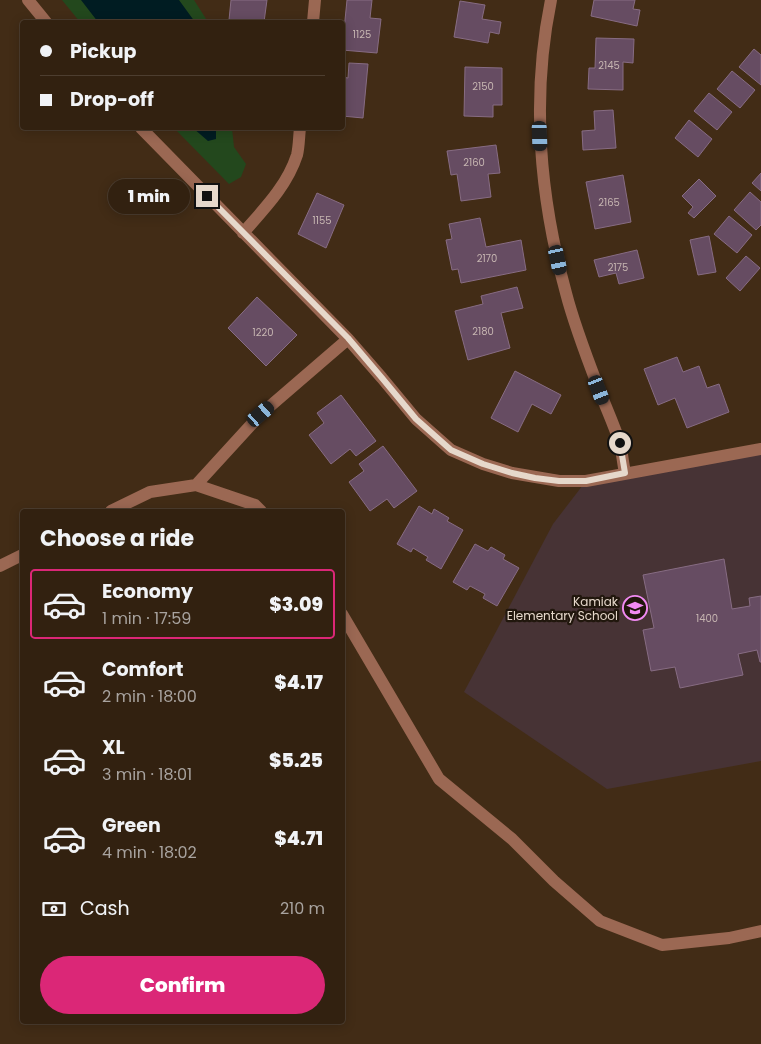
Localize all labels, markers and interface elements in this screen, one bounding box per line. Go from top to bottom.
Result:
house number: 1125 [353,27,371,42]
text: Pickup [70,38,136,65]
house number: 2145 [598,58,620,73]
house number: 2150 [472,79,494,94]
text: Drop-off [70,86,154,113]
car [531,121,548,151]
house number: 2160 [463,155,485,170]
callout: 1 min [107,178,190,214]
text: 1 min [128,185,170,208]
route end [196,185,218,207]
house number: 2165 [598,195,620,210]
house number: 1155 [313,213,331,228]
car [547,244,568,276]
house number: 2170 [477,251,497,266]
house number: 2175 [608,260,628,275]
house number: 2180 [472,324,494,339]
house number: 1220 [253,325,273,340]
car [586,373,611,407]
car [244,398,277,430]
route start [609,432,631,454]
text: Choose a ride [40,523,194,554]
text: Economy [102,578,193,605]
icon: car [42,582,87,627]
text: $3.09 [269,591,323,618]
place label: Kamiak Elementary School [507,593,619,624]
school or university icon: Kamiak Elementary School [622,595,648,621]
text: 1 min · 17:59 [102,607,191,630]
house number: 1400 [696,611,718,626]
text: Comfort [102,656,184,683]
icon: car [42,660,87,705]
text: $4.17 [274,669,323,696]
text: 2 min · 18:00 [102,685,197,708]
text: XL [102,734,125,761]
icon: car [42,738,87,783]
text: $5.25 [269,747,323,774]
text: 3 min · 18:01 [102,763,192,786]
text: Green [102,812,161,839]
icon: car [42,816,87,861]
text: $4.71 [274,825,323,852]
text: 4 min · 18:02 [102,841,197,864]
icon: cash [40,895,68,923]
text: Cash [80,895,130,922]
text: 210 m [280,897,325,920]
button: Confirm [40,956,325,1014]

